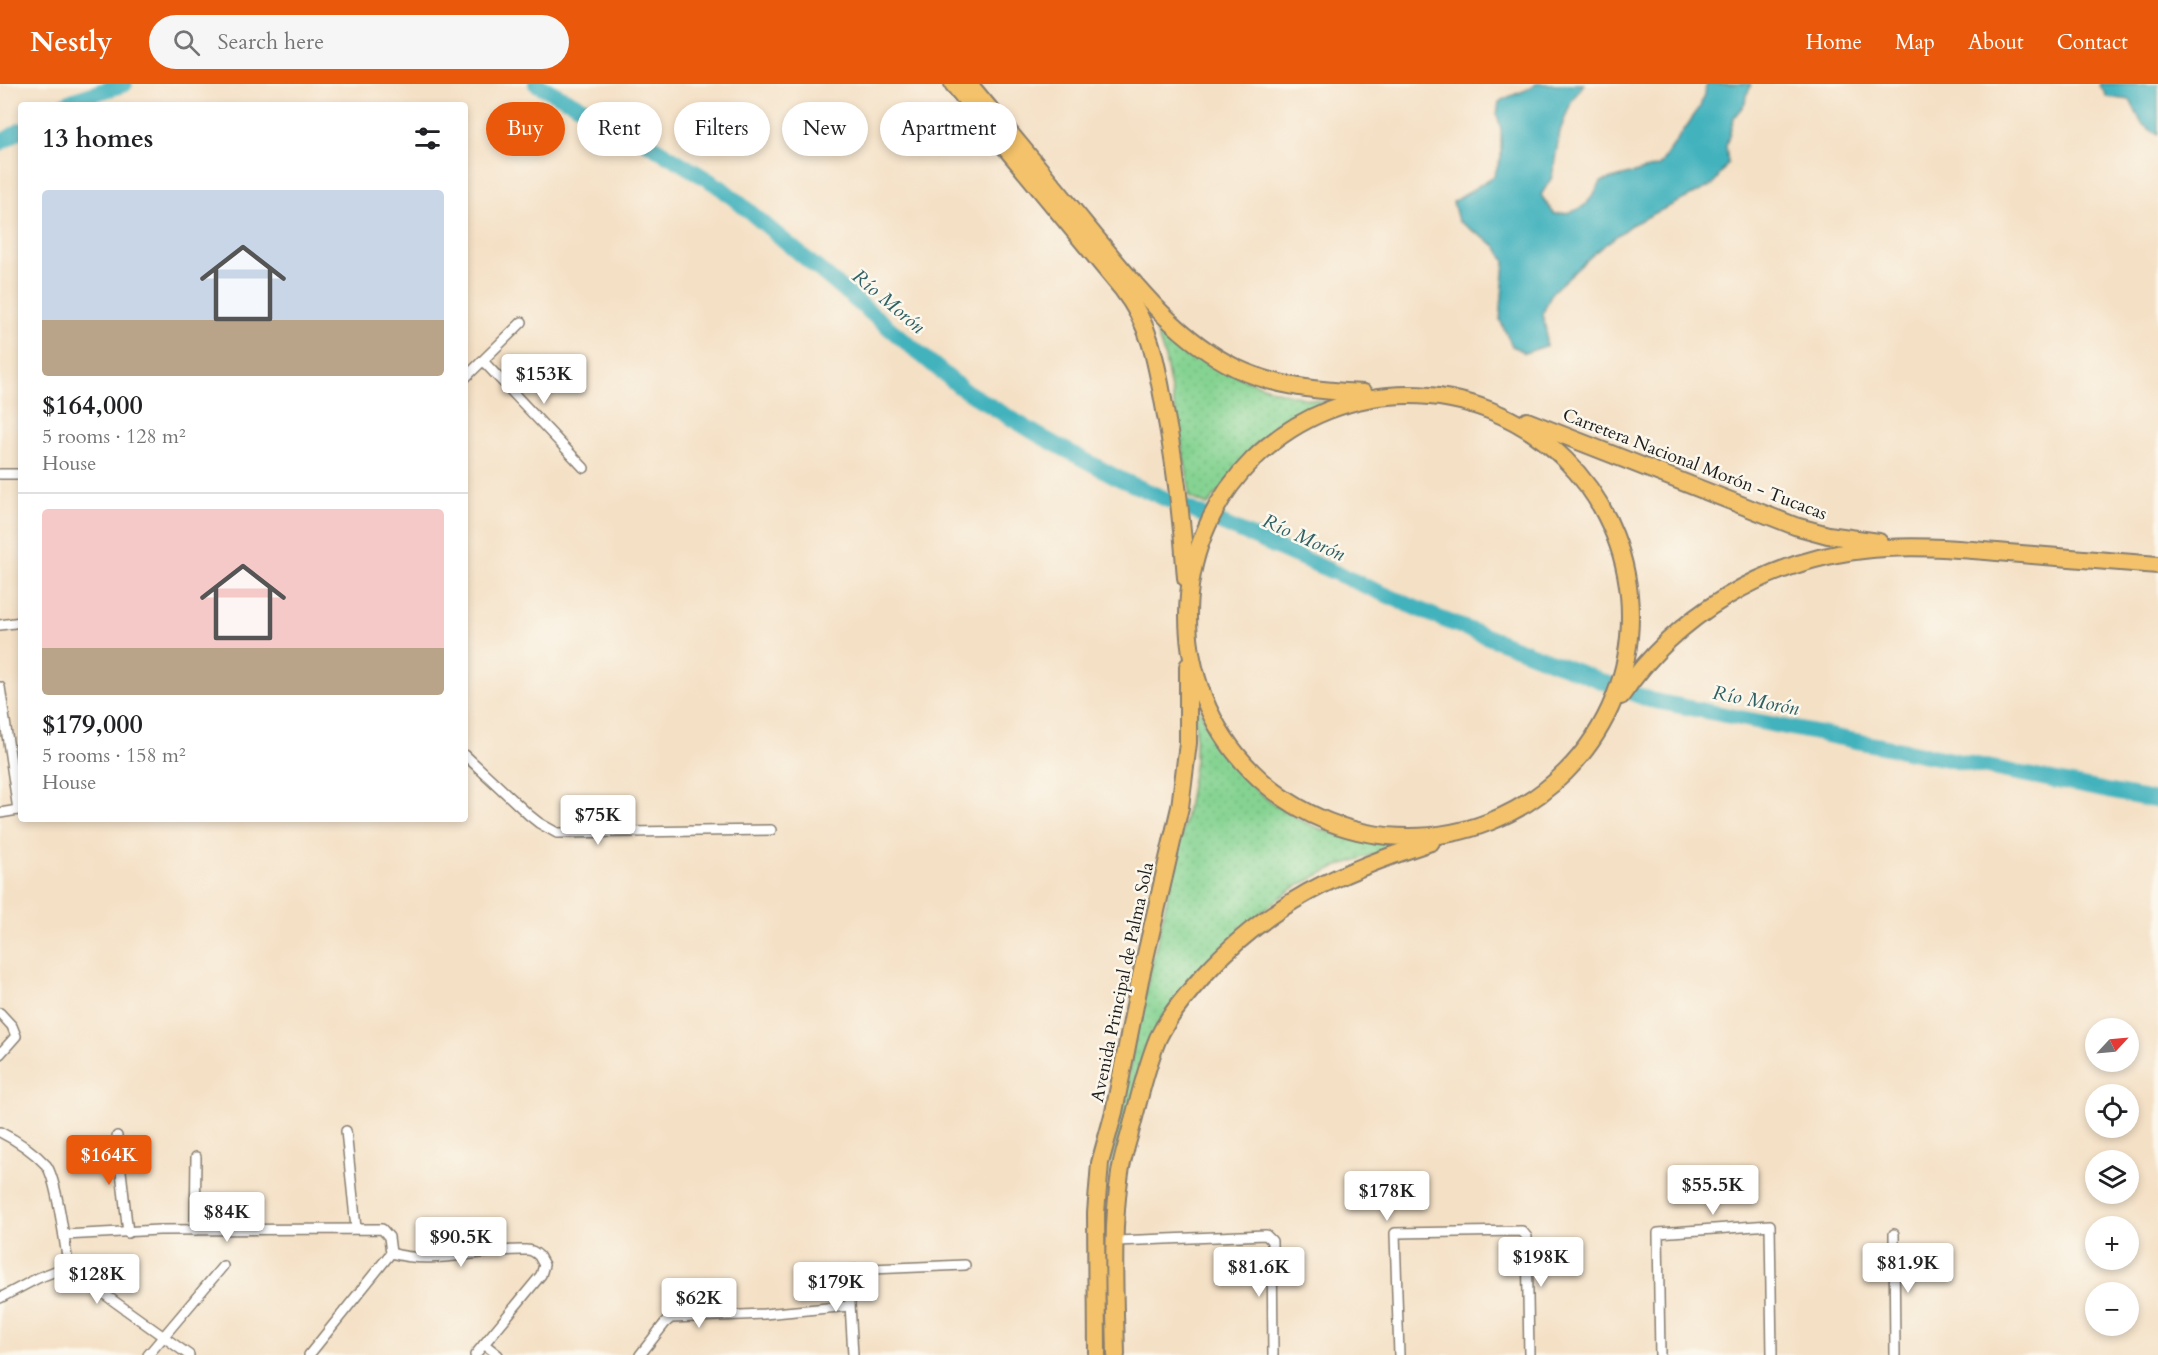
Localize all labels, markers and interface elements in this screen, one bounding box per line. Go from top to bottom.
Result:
search box [149,15,569,69]
text: Nestly [30,23,113,61]
icon: search [170,26,203,59]
text: Search here [218,27,324,57]
text: Home [1806,28,1862,57]
text: Map [1895,28,1935,57]
text: About [1968,28,2024,57]
text: Contact [2057,28,2128,57]
chip: Buy [486,102,565,156]
chip: Rent [577,102,662,156]
chip: Filters [674,102,770,156]
chip: New [782,102,868,156]
chip: Apartment [880,102,1017,156]
text: 13 homes [42,121,153,156]
icon: filters [411,122,444,155]
icon: home [189,229,297,337]
water label: Río Morón [846,263,931,340]
pin: $153K [502,354,586,405]
text: $153K [515,360,573,387]
text: $164,000 [42,388,143,423]
street label: Carretera Nacional Morón - Tucacas [1559,402,1831,527]
text: 5 rooms · 128 m² [42,423,186,450]
text: House [42,450,96,477]
water label: Río Morón [1258,507,1350,568]
icon: home [189,548,297,656]
water label: Río Morón [1710,679,1802,722]
text: $179,000 [42,707,143,742]
text: 5 rooms · 158 m² [42,742,186,769]
text: House [42,769,96,796]
pin: $75K [562,795,634,846]
text: $75K [575,801,621,828]
street label: Avenida Principal de Palma Sola [1085,860,1160,1104]
north arrow [2085,1018,2139,1072]
map controls [2085,1018,2139,1336]
button: locate [2085,1084,2139,1138]
pin: $164K [67,1135,151,1186]
text: $164K [80,1141,138,1168]
button: layers [2085,1150,2139,1204]
pin: $55.5K [1664,1165,1762,1216]
pin: $178K [1345,1171,1429,1222]
text: $55.5K [1682,1171,1744,1198]
text: $178K [1358,1177,1416,1204]
pin: $84K [191,1192,263,1243]
text: $84K [204,1198,250,1225]
button: + [2085,1216,2139,1270]
pin: $90.5K [412,1217,510,1268]
text: $90.5K [430,1223,492,1250]
pin: $198K [1499,1237,1583,1288]
text: $198K [1512,1243,1570,1270]
pin: $81.9K [1859,1243,1957,1294]
pin: $81.6K [1210,1247,1308,1298]
text: $81.9K [1877,1249,1939,1276]
text: $81.6K [1228,1253,1290,1280]
pin: $128K [55,1254,139,1305]
text: $128K [68,1260,126,1287]
pin: $179K [794,1262,878,1313]
text: $179K [807,1268,865,1295]
pin: $62K [663,1278,735,1329]
button: − [2085,1282,2139,1336]
text: $62K [676,1284,722,1311]

